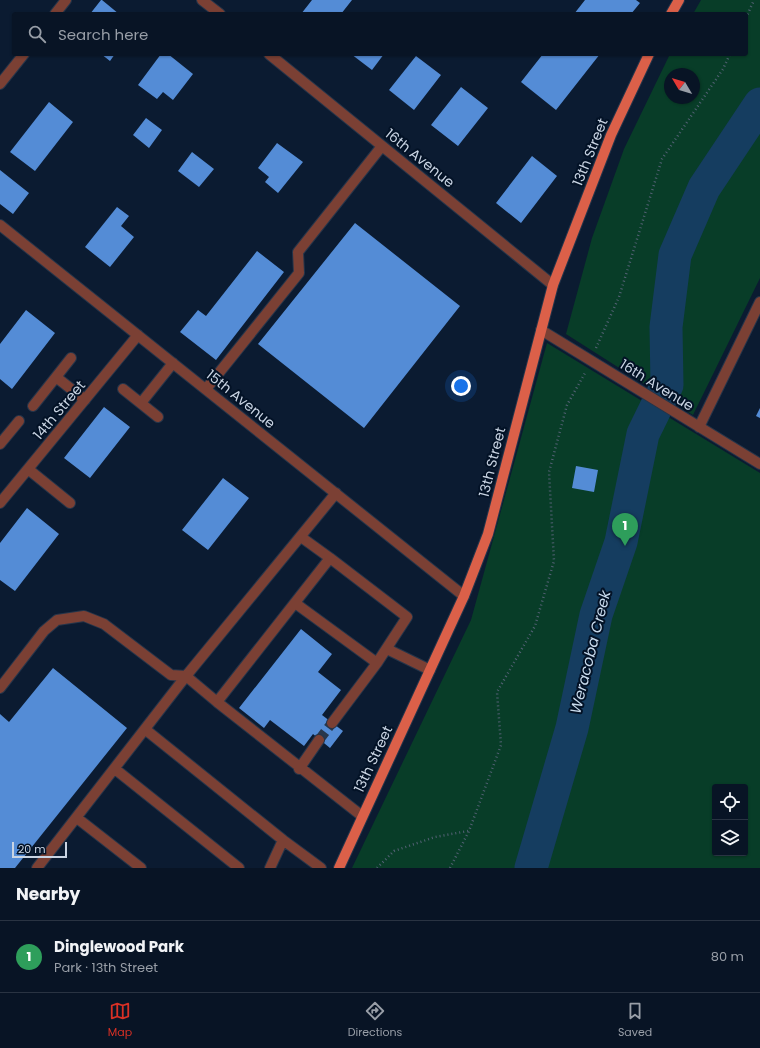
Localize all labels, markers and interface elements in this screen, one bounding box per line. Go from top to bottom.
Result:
search box [12,12,748,56]
icon: search [26,23,48,45]
text: Search here [58,24,148,45]
north arrow [664,68,700,104]
street label: 13th Street [567,115,613,189]
street label: 16th Avenue [381,124,459,192]
street label: 16th Avenue [616,354,698,416]
street label: 15th Avenue [202,365,280,433]
street label: 14th Street [28,376,90,444]
your location [451,376,471,396]
street label: 13th Street [474,425,510,499]
pin: 1 [612,513,638,546]
water label: Weracoba Creek [564,587,616,716]
street label: 13th Street [349,722,397,796]
map controls [712,784,748,856]
button: locate [712,784,748,820]
button: layers [712,820,748,856]
scale bar [12,840,67,859]
text: 20 m [18,841,46,857]
text: Nearby [16,882,80,906]
text: Dinglewood Park [54,936,184,957]
text: 1 [27,947,31,966]
text: 80 m [711,947,744,966]
text: Park · 13th Street [54,958,158,977]
tab: Map [108,1000,132,1041]
tab: Directions [348,1000,402,1041]
tab: Saved [618,1000,652,1041]

